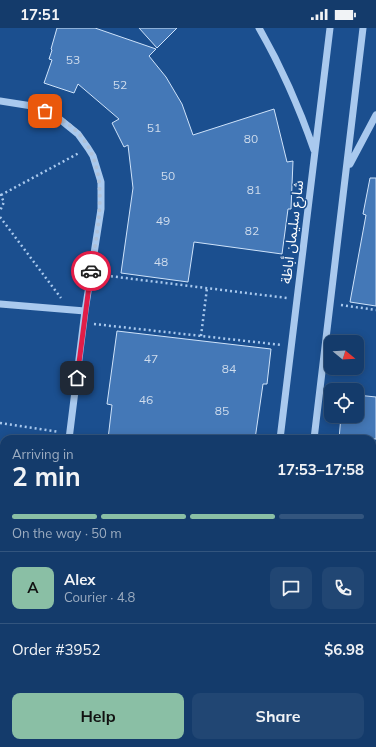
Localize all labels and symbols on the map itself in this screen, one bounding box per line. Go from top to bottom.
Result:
house number: 53 [66,52,80,67]
house number: 52 [113,77,127,92]
pin [28,94,62,128]
house number: 51 [147,120,161,135]
house number: 80 [244,131,258,146]
house number: 50 [161,168,175,183]
street label: شارع سليمان أباظة [277,179,309,285]
house number: 81 [247,182,261,197]
house number: 49 [156,213,170,228]
house number: 82 [245,223,259,238]
courier [71,251,111,291]
house number: 48 [154,254,168,269]
north arrow [324,335,364,375]
house number: 47 [144,351,158,366]
pin [60,361,94,395]
house number: 84 [222,361,236,376]
house number: 46 [139,392,153,407]
house number: 85 [215,403,229,418]

